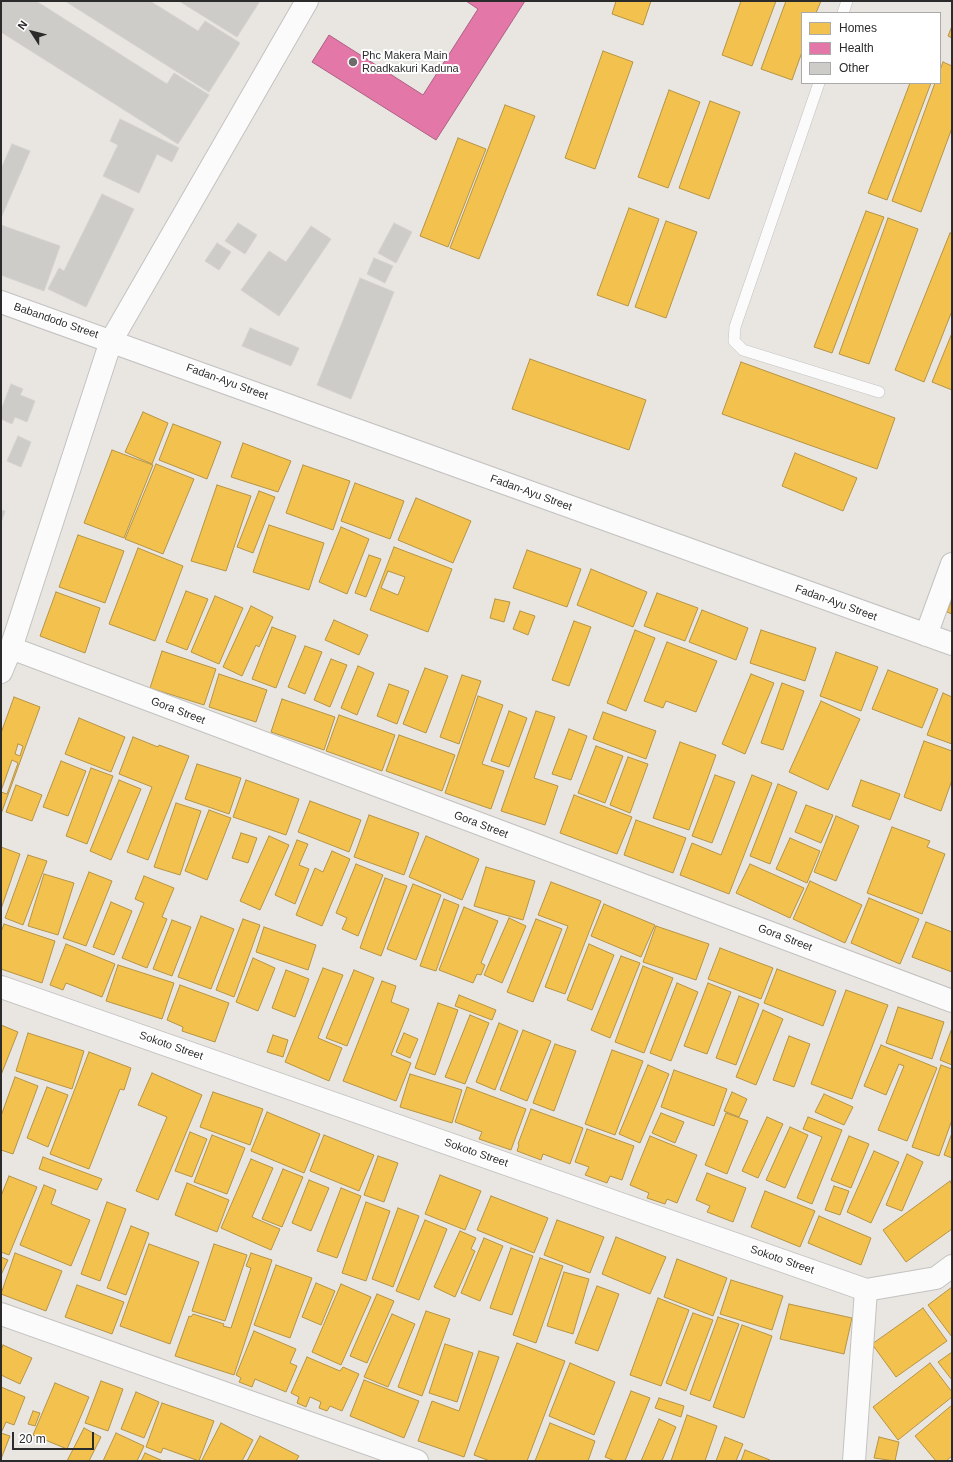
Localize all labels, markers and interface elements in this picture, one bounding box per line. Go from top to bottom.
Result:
north arrow [12,12,52,52]
legend [801,12,941,84]
text: N [15,18,29,32]
text: Homes [839,21,877,35]
text: Health [839,41,874,55]
place label: Phc Makera Main Roadkakuri Kaduna [362,49,459,75]
marker: Phc Makera Main Roadkakuri Kaduna [347,56,359,68]
text: Other [839,61,869,75]
street label: Babandodo Street [12,300,100,342]
street label: Fadan-Ayu Street [184,361,270,403]
street label: Fadan-Ayu Street [488,472,574,514]
street label: Fadan-Ayu Street [793,582,879,624]
street label: Gora Street [149,695,207,727]
street label: Gora Street [452,809,510,841]
street label: Gora Street [756,922,814,954]
street label: Sokoto Street [137,1029,205,1063]
street label: Sokoto Street [442,1136,510,1170]
street label: Sokoto Street [748,1243,816,1277]
scale bar [14,1424,96,1450]
text: 20 m [19,1432,46,1446]

